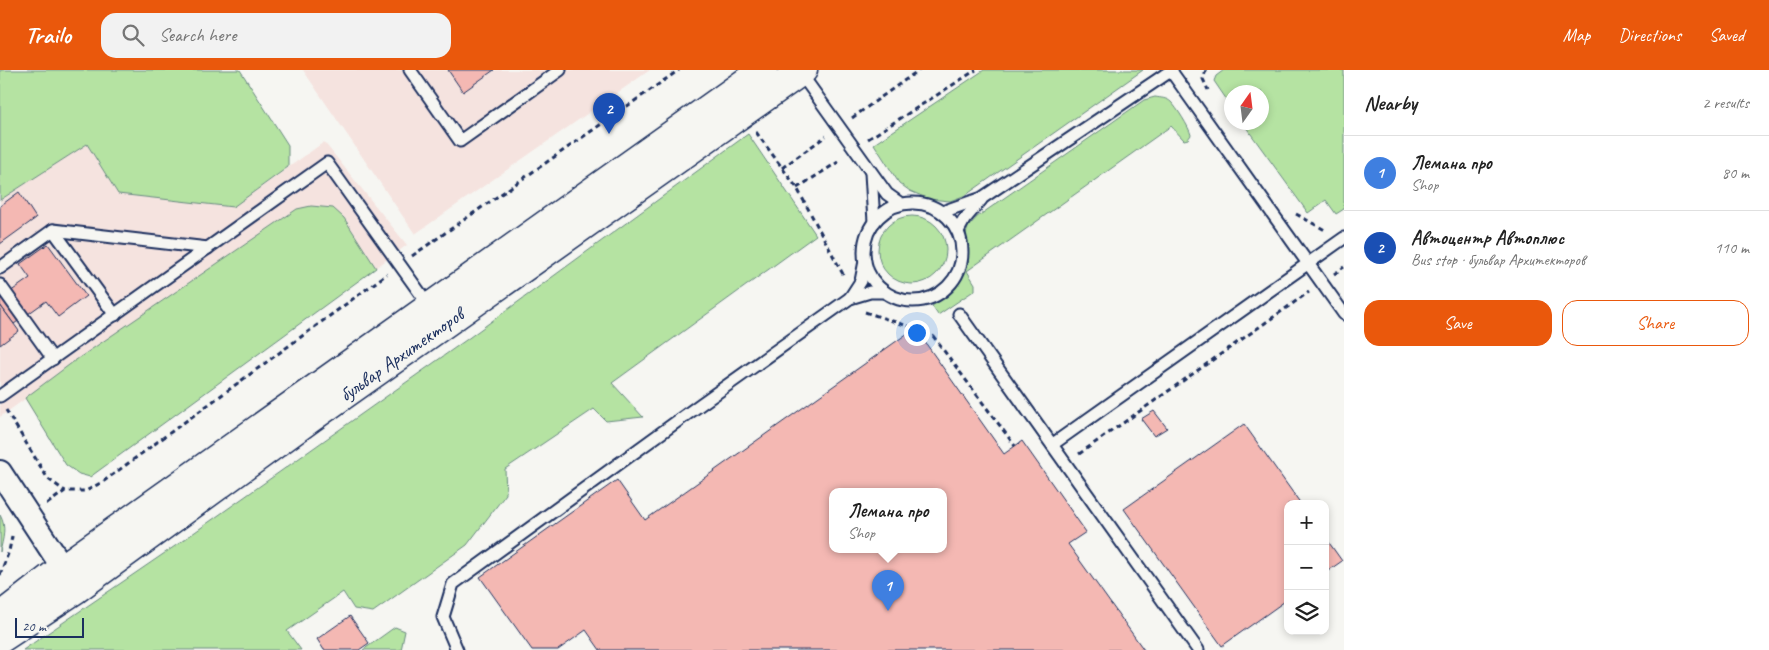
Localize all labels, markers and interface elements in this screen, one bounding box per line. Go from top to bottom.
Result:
search box [101,13,451,58]
text: Trailo [25,20,71,50]
icon: search [119,21,147,49]
text: Search here [159,23,236,47]
text: Map [1563,24,1590,46]
text: Directions [1618,24,1681,46]
text: Saved [1709,24,1744,46]
north arrow [1224,85,1269,130]
text: Nearby [1364,90,1417,116]
pin: 2 [593,93,625,134]
text: 2 results [1702,93,1749,113]
text: Лемана про [1411,151,1492,175]
text: 1 [1376,163,1384,183]
text: 80 m [1722,163,1749,183]
text: Shop [1411,175,1438,195]
text: Автоцентр Автоплюс [1411,226,1564,250]
text: 2 [1376,238,1384,258]
text: 110 m [1715,238,1749,258]
text: Bus stop · бульвар Архитекторов [1411,250,1585,270]
street label: бульвар Архитекторов [334,300,472,407]
button: Save [1364,300,1552,346]
button: Share [1562,300,1749,346]
your location [904,320,930,346]
popup [829,488,947,553]
text: Лемана про [848,499,928,523]
map controls [1284,500,1329,635]
button: + [1284,500,1329,545]
text: Shop [848,523,875,543]
button: − [1284,545,1329,590]
pin: 1 [872,570,904,611]
button: layers [1284,590,1329,635]
scale bar [15,615,84,638]
text: 20 m [22,618,46,635]

